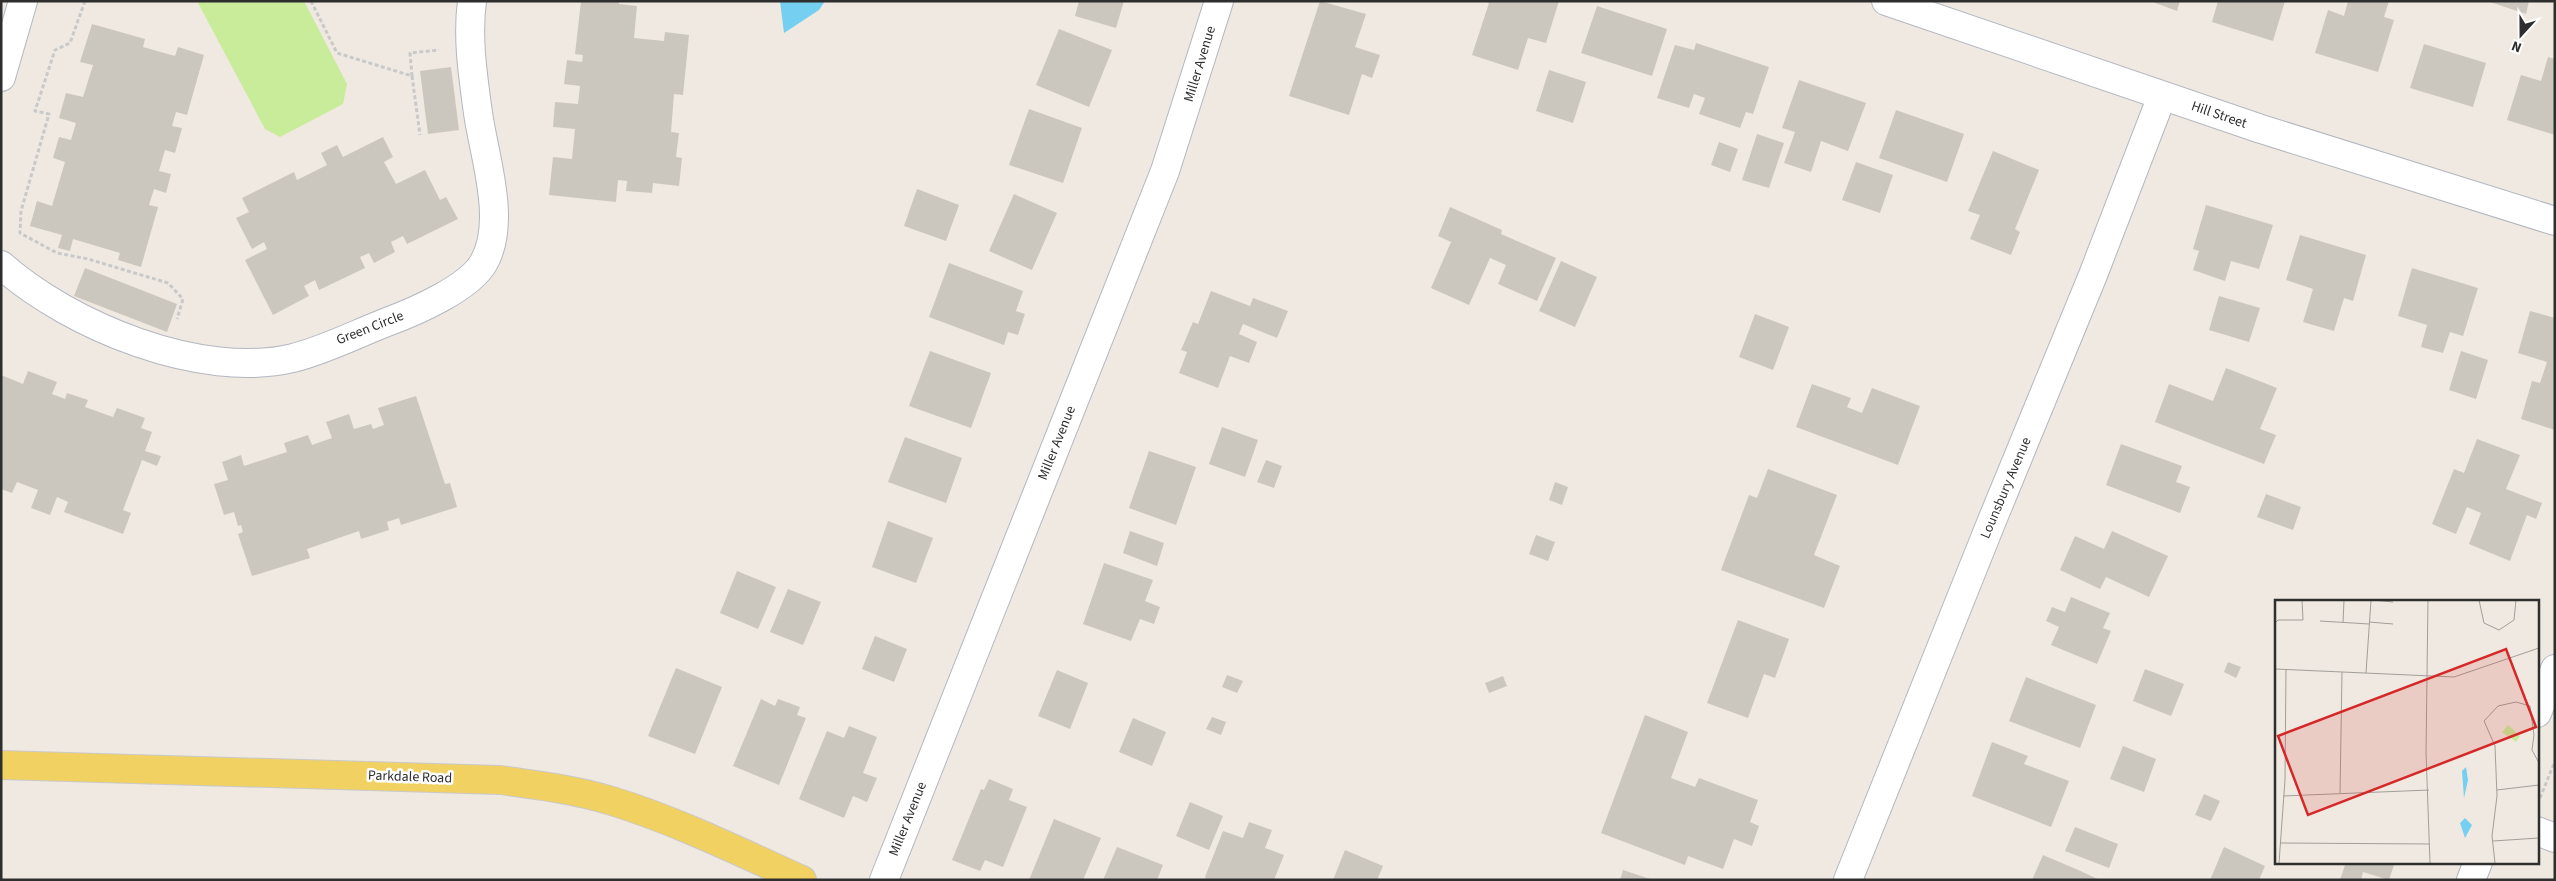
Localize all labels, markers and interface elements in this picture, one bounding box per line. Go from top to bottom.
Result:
north arrow [2496,10,2546,60]
street label: Miller Avenue [1179,23,1221,104]
text: N [2509,35,2525,57]
street label: Hill Street [2189,96,2250,134]
street label: Green Circle [333,306,407,350]
street label: Miller Avenue [1033,403,1081,483]
street label: Lounsbury Avenue [1976,434,2036,542]
inset map [2275,600,2538,864]
street label: Parkdale Road [368,766,452,788]
street label: Miller Avenue [884,779,932,859]

